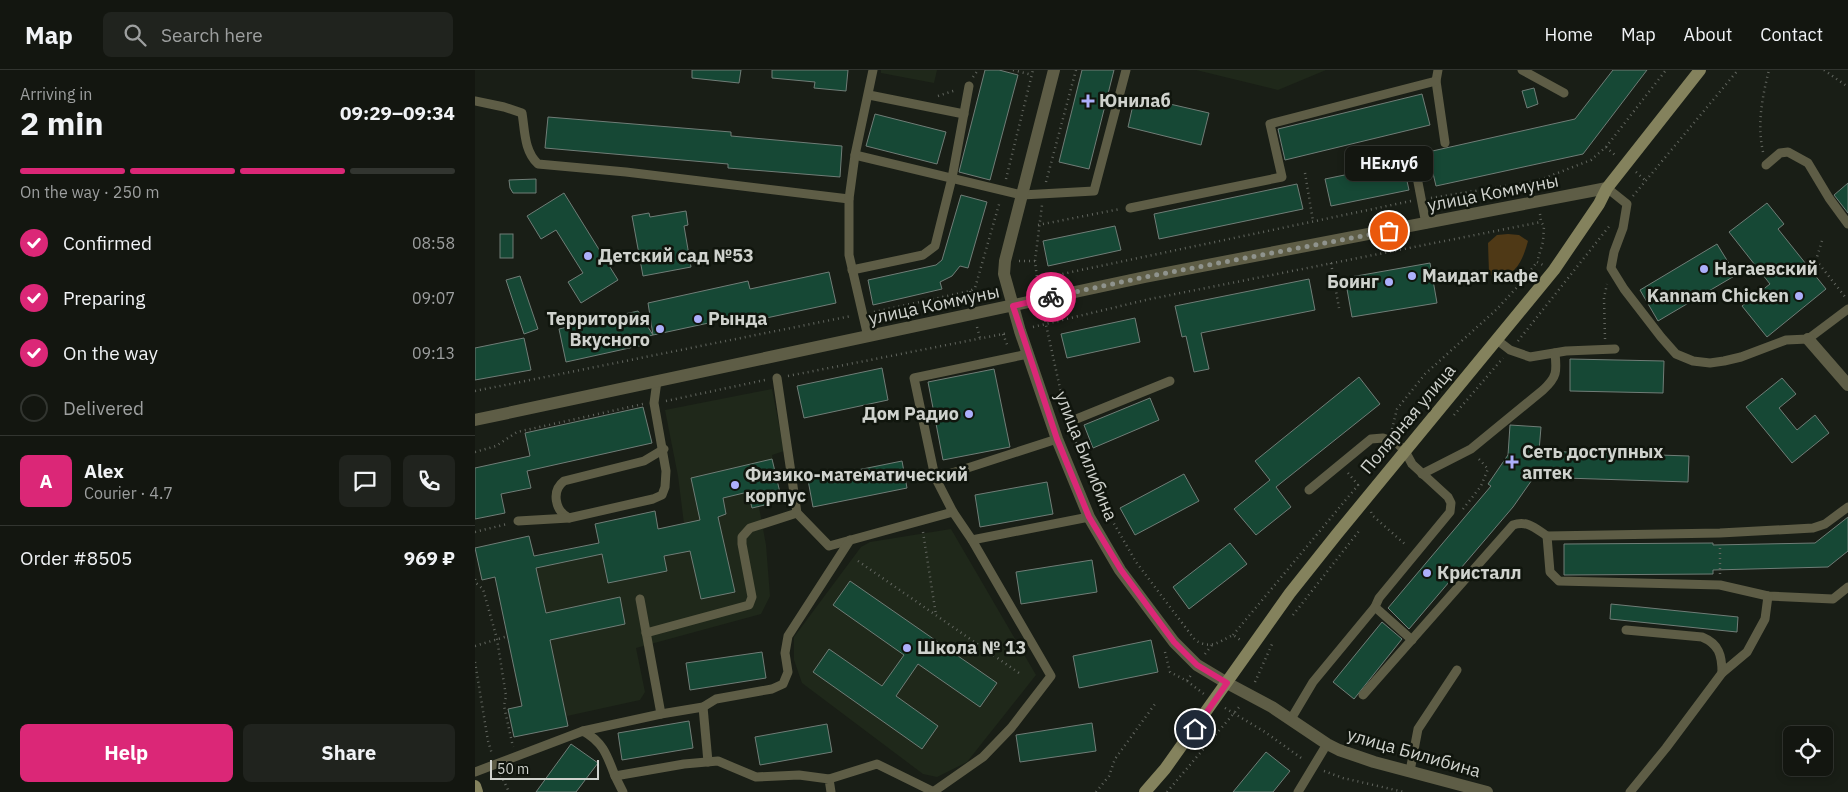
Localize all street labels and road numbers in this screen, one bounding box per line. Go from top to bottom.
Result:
street label: улица Коммуны [1425,169,1561,217]
street label: улица Коммуны [866,279,1001,330]
street label: Полярная улица [1355,359,1461,478]
street label: улица Билибина [1050,388,1123,524]
street label: улица Билибина [1345,722,1484,783]

